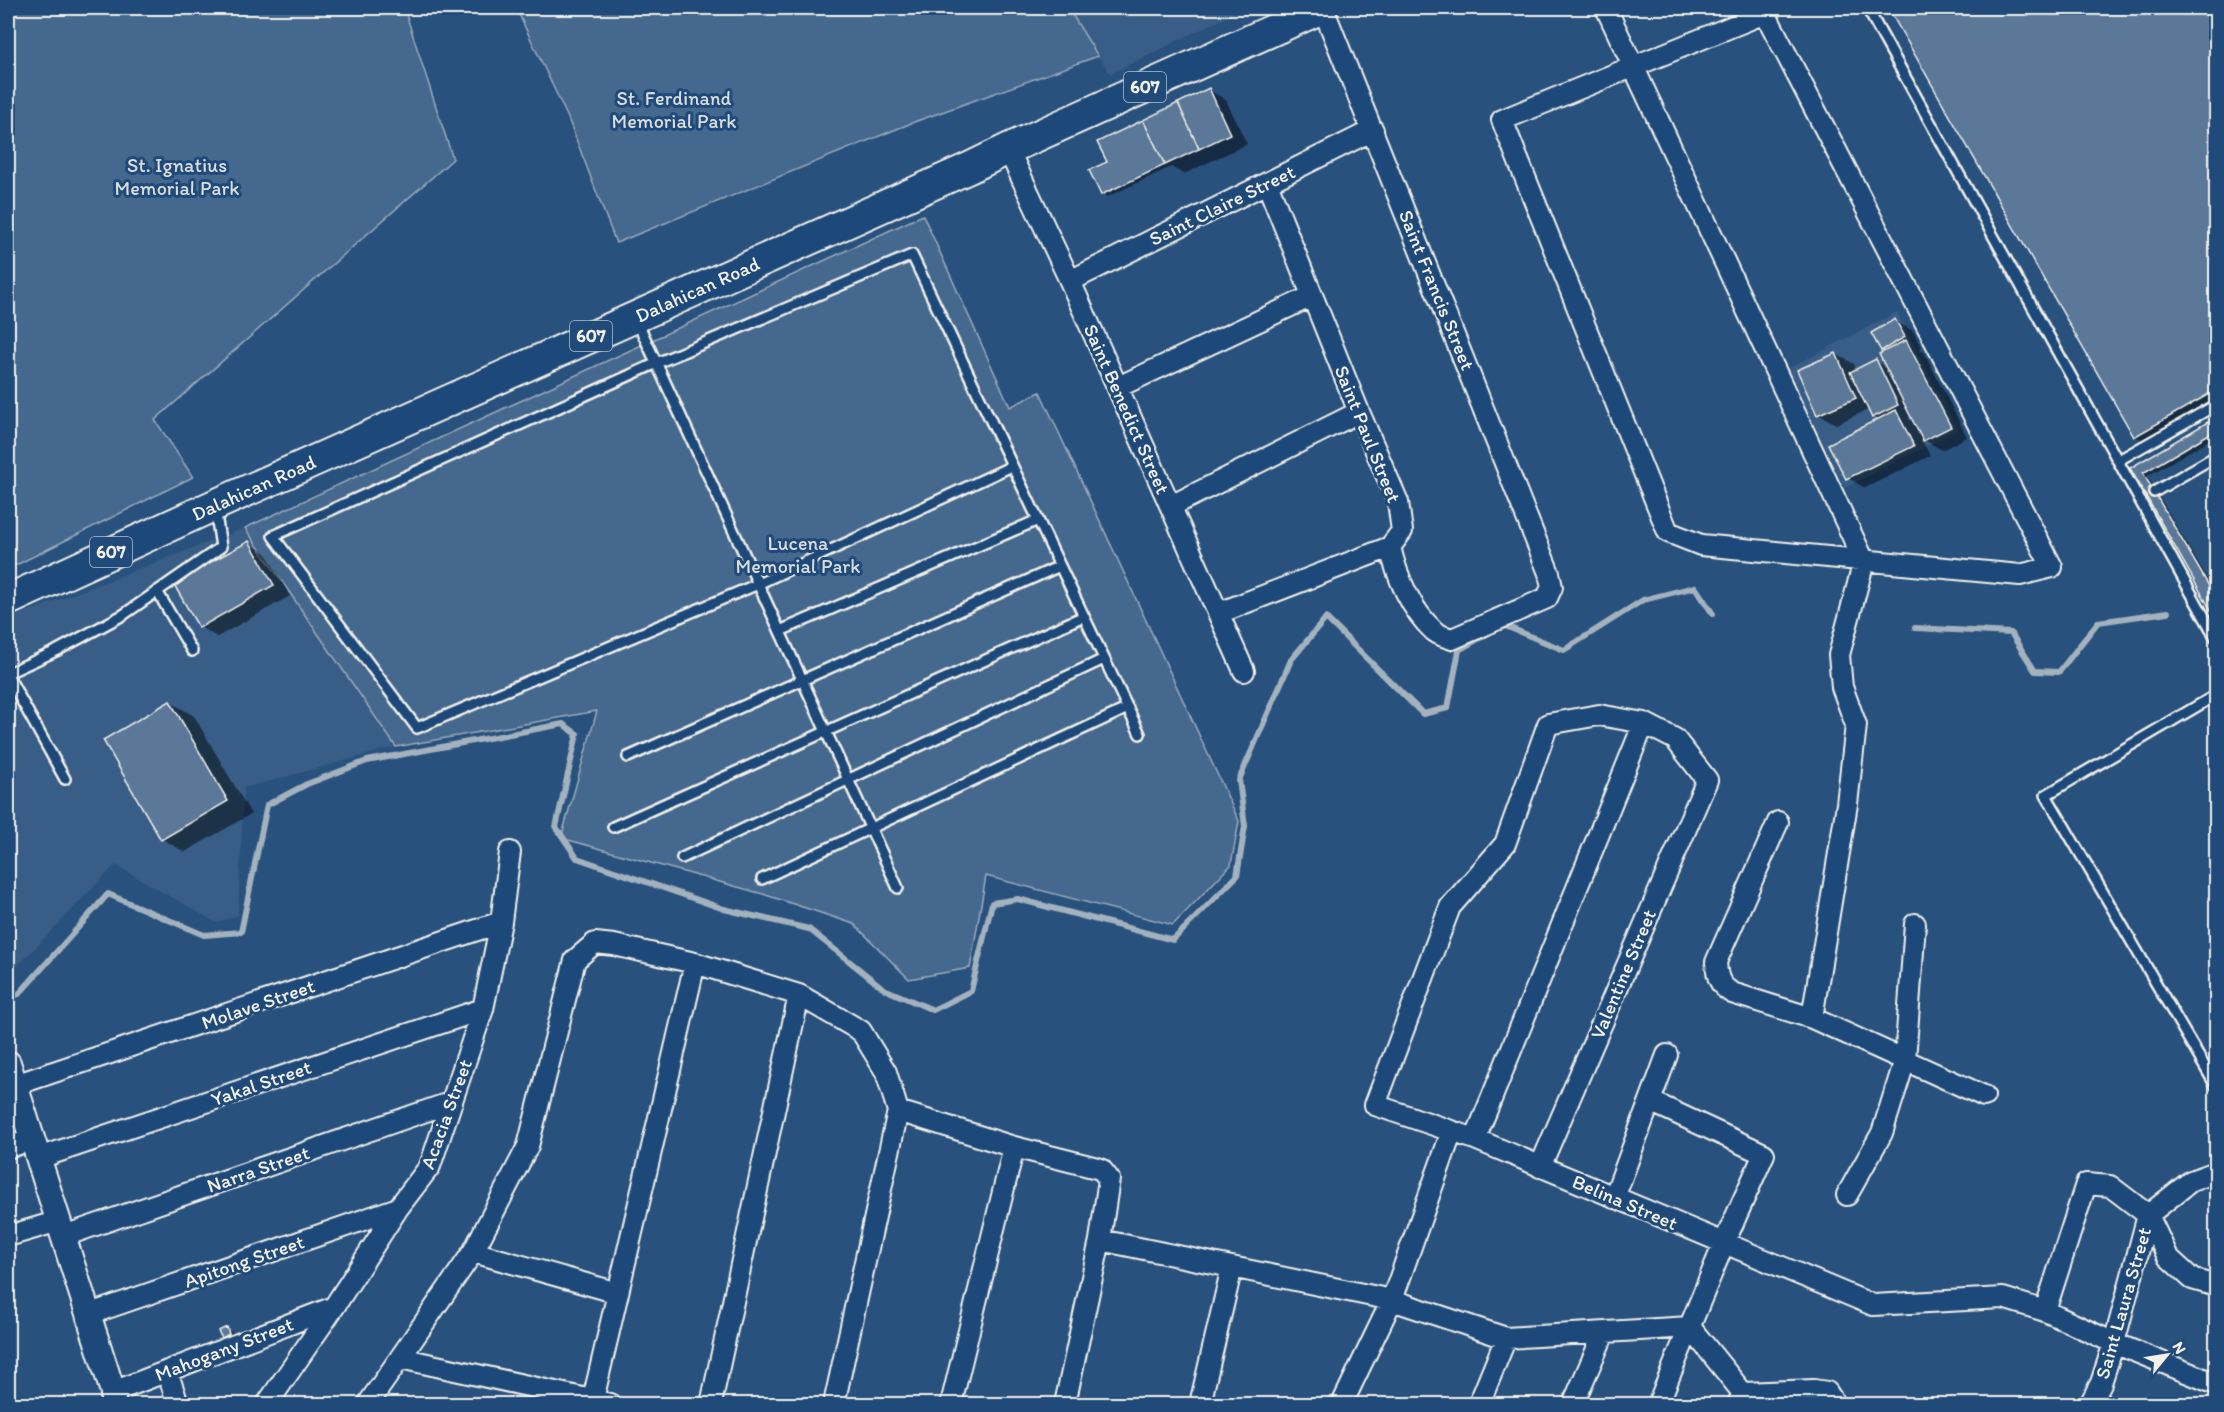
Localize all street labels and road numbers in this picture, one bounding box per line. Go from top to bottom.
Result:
road number: 607 [1124,72,1166,102]
street label: Saint Claire Street [1145,159,1299,251]
street label: Saint Francis Street [1394,206,1480,374]
street label: Dalahican Road [631,251,763,328]
street label: Saint Benedict Street [1079,320,1175,498]
road number: 607 [570,321,612,351]
street label: Saint Paul Street [1330,362,1406,506]
street label: Dalahican Road [188,449,320,526]
road number: 607 [90,537,132,567]
street label: Valentine Street [1585,906,1661,1042]
street label: Molave Street [198,973,318,1035]
street label: Yakal Street [208,1055,315,1111]
street label: Acacia Street [415,1055,477,1172]
street label: Narra Street [203,1140,313,1198]
street label: Belina Street [1569,1169,1682,1235]
street label: Saint Laura Street [2090,1224,2156,1382]
street label: Apitong Street [181,1229,307,1293]
street label: Mahogany Street [152,1312,296,1386]

